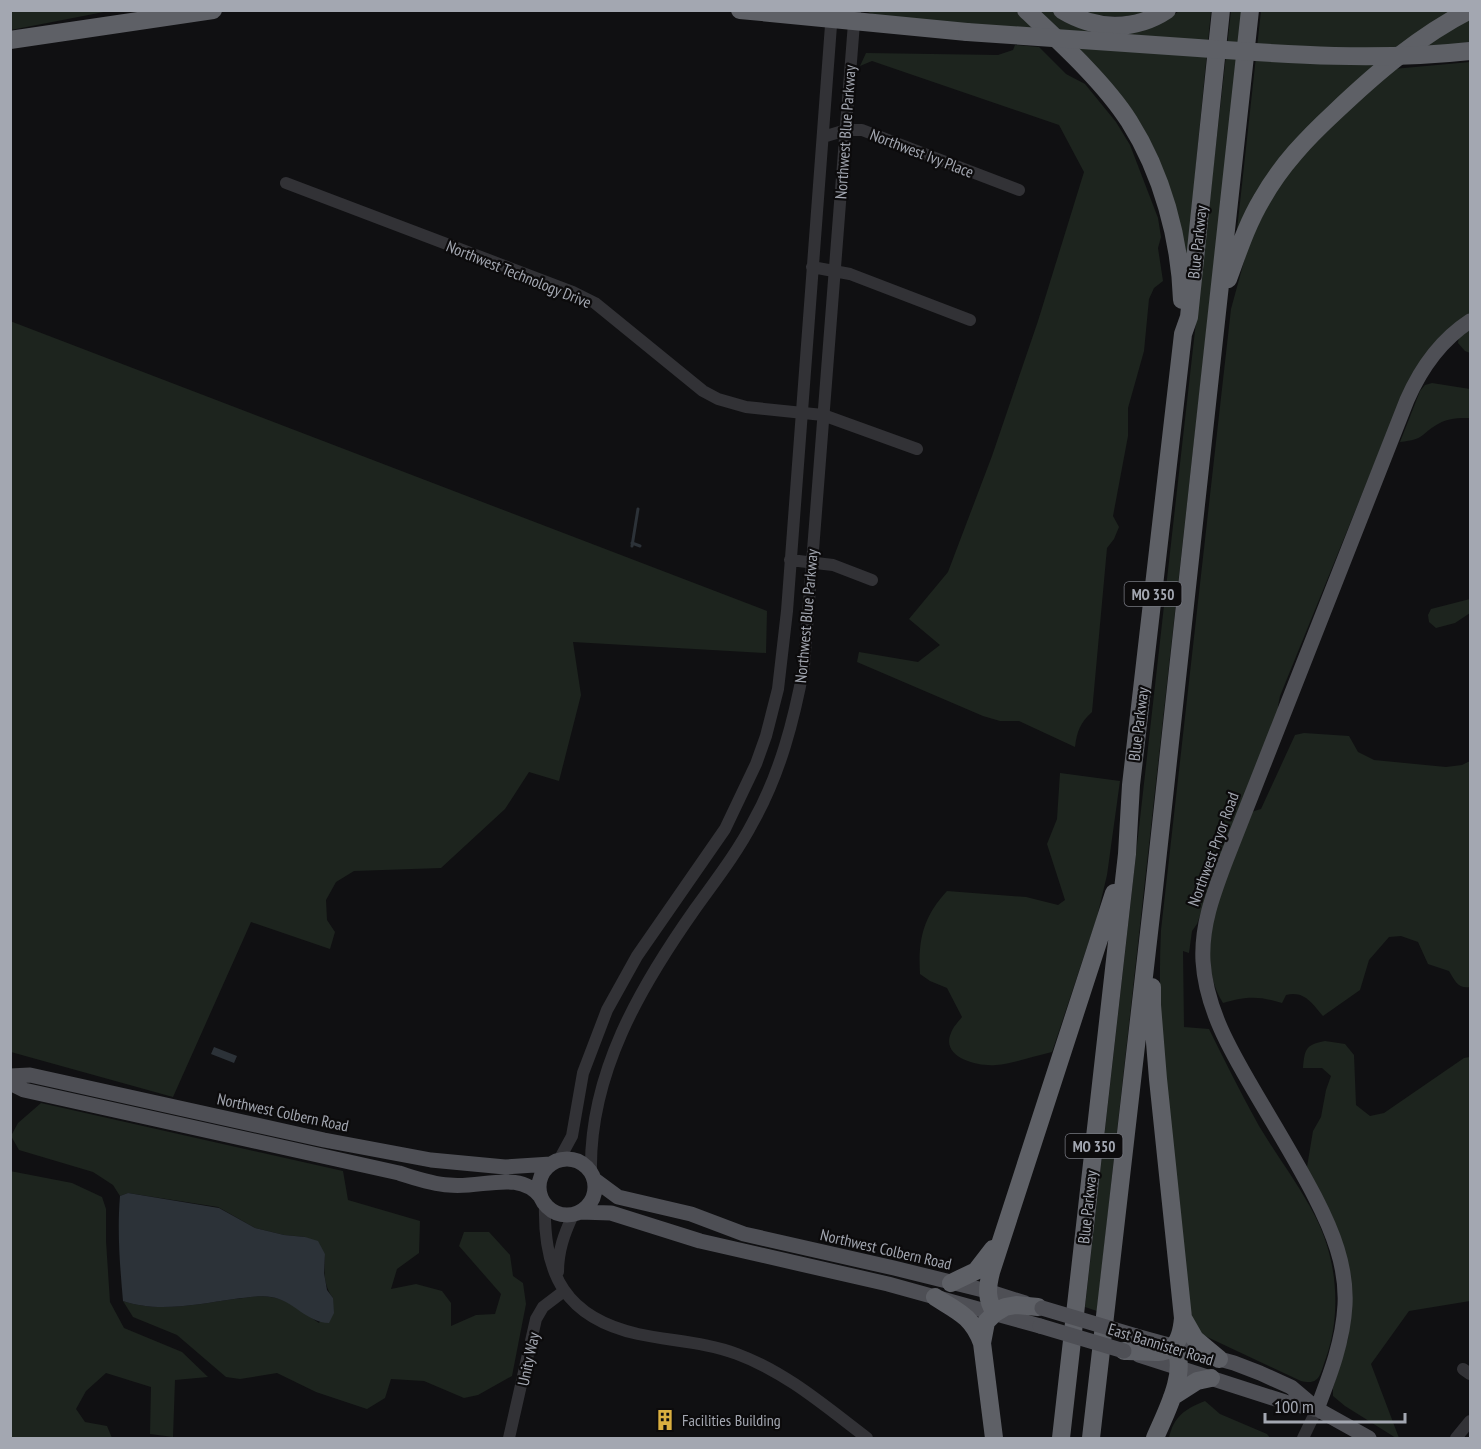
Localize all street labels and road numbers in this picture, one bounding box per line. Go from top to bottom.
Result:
street label: Northwest Blue Parkway [830,64,860,200]
street label: Northwest Ivy Place [867,124,977,182]
street label: Blue Parkway [1183,204,1211,280]
street label: Northwest Technology Drive [444,236,594,312]
street label: Northwest Blue Parkway [790,548,822,684]
road number: MO 350 [1124,582,1182,606]
street label: Blue Parkway [1124,686,1152,762]
street label: Northwest Pryor Road [1183,789,1243,909]
street label: Northwest Colbern Road [215,1088,351,1136]
road number: MO 350 [1066,1134,1122,1158]
street label: Blue Parkway [1073,1169,1101,1245]
street label: Northwest Colbern Road [818,1224,954,1274]
street label: East Bannister Road [1106,1318,1216,1370]
street label: Unity Way [513,1330,543,1388]

